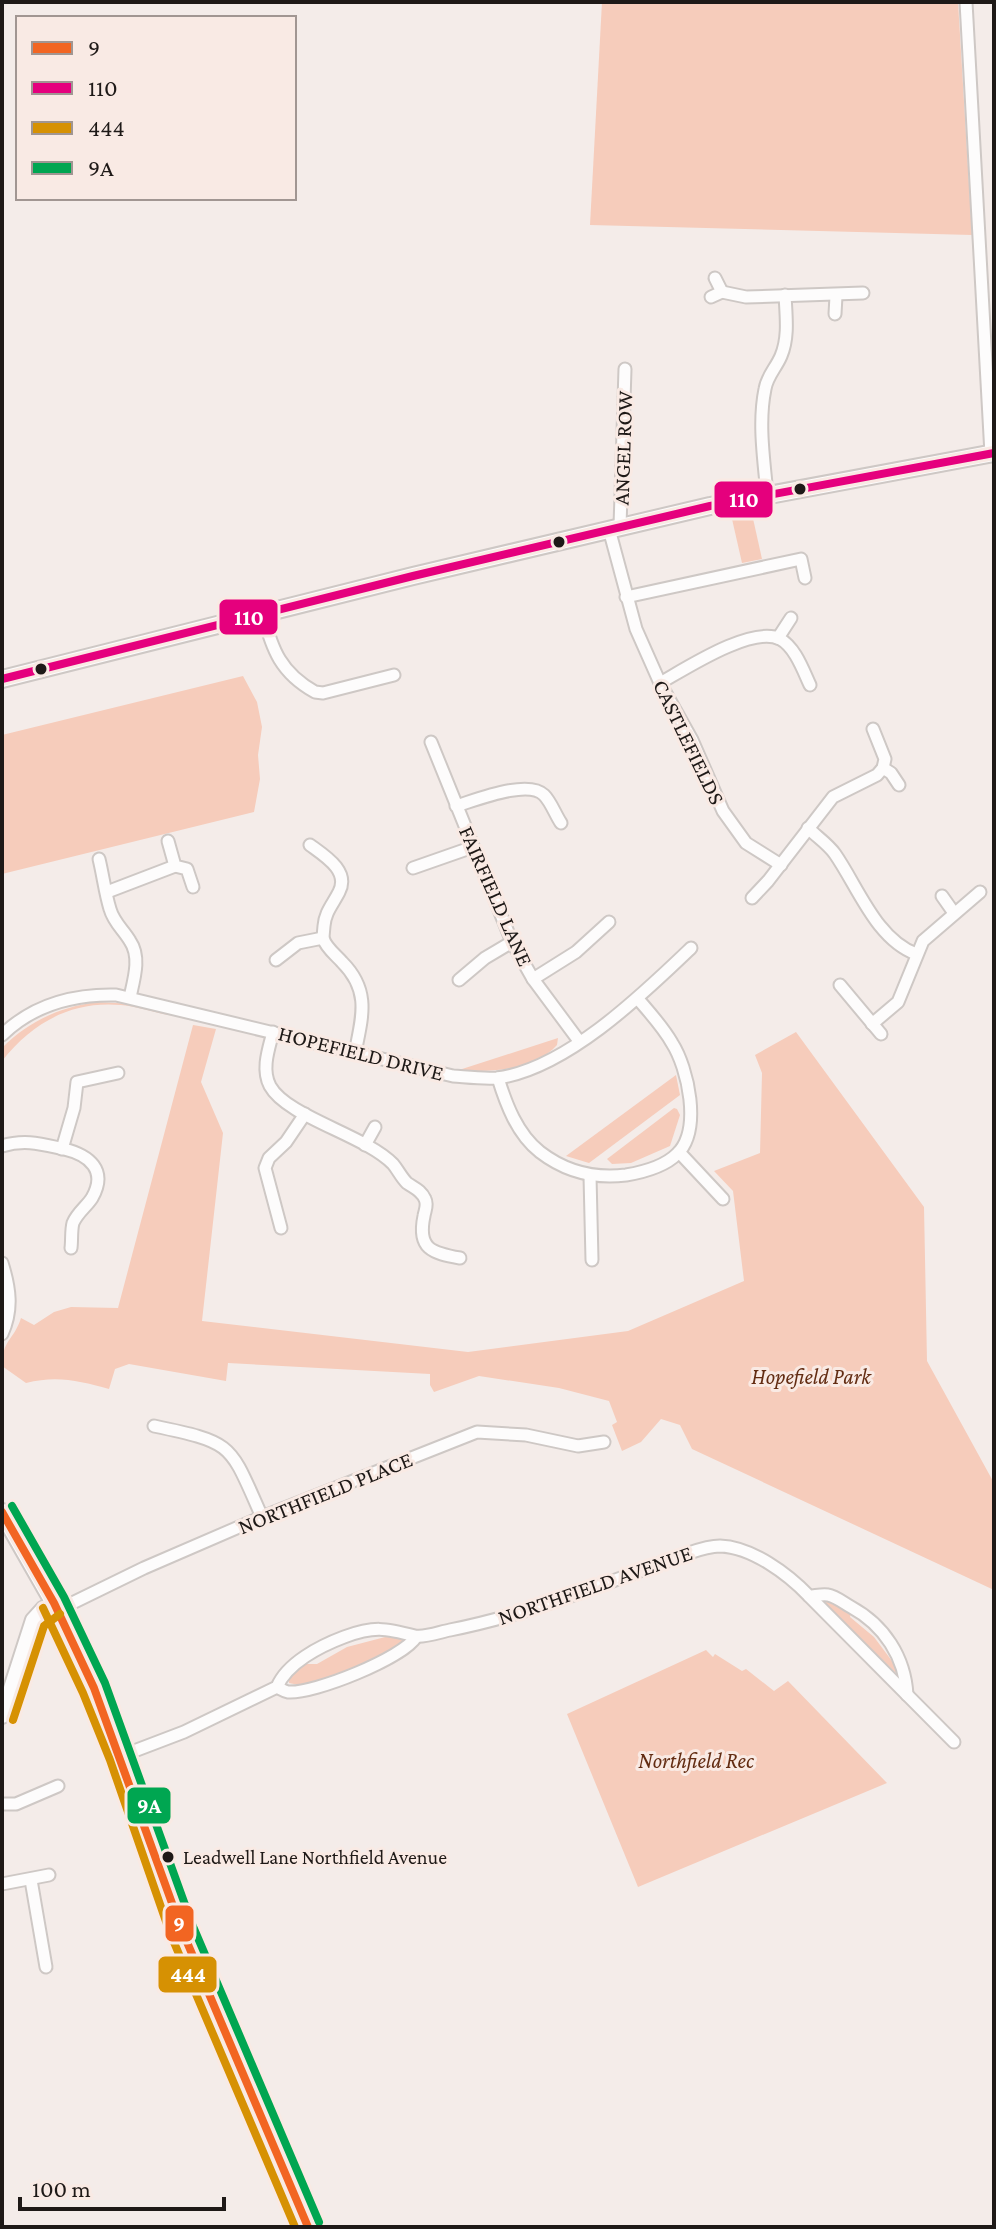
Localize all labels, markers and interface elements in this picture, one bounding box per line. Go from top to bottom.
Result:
legend [16,16,296,200]
text: 9 [88,34,100,61]
text: 110 [88,74,118,101]
text: 444 [88,114,125,141]
text: 9A [88,154,114,181]
street label: ANGEL ROW [609,390,638,506]
line badge: 110 [713,480,774,519]
unlabelled marker [792,481,808,497]
text: 110 [729,487,759,512]
unlabelled marker [551,534,567,550]
line badge: 110 [218,598,279,636]
text: 110 [234,605,264,630]
unlabelled marker [33,661,49,677]
street label: CASTLEFIELDS [648,676,730,808]
street label: FAIRFIELD LANE [454,822,538,970]
street label: HOPEFIELD DRIVE [276,1020,446,1086]
park label: Hopefield Park [751,1364,872,1389]
street label: NORTHFIELD PLACE [234,1447,416,1539]
street label: NORTHFIELD AVENUE [495,1540,695,1630]
park label: Northfield Rec [638,1748,754,1773]
line badge: 9A [126,1786,172,1825]
text: 9A [137,1793,162,1818]
place label: Leadwell Lane Northfield Avenue [183,1846,447,1868]
marker: Leadwell Lane Northfield Avenue [160,1849,176,1865]
line badge: 9 [164,1904,195,1943]
text: 9 [173,1911,185,1936]
line badge: 444 [157,1955,218,1994]
text: 444 [170,1962,206,1987]
scale bar [20,2161,224,2211]
text: 100 m [32,2175,91,2202]

